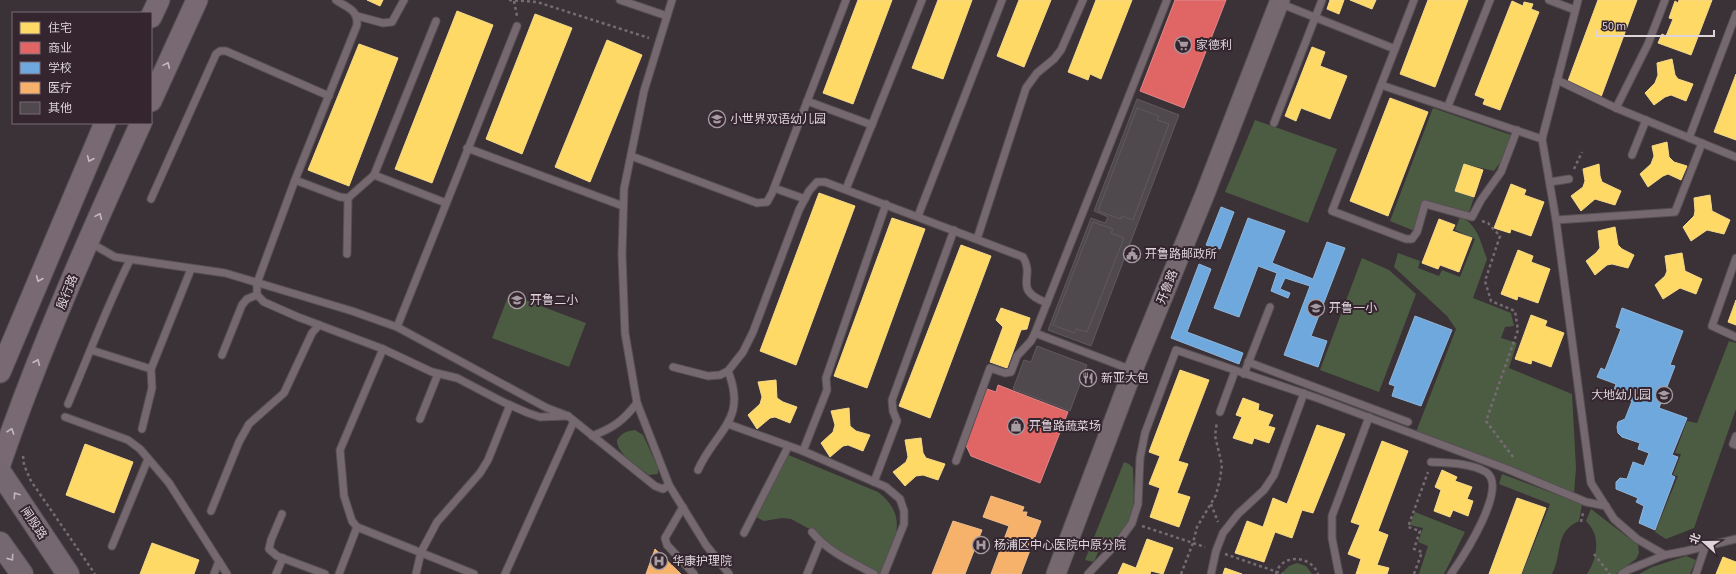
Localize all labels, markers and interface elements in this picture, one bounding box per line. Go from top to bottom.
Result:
legend [12,12,152,124]
scale bar [1596,12,1714,38]
text: 50 m [1602,18,1626,35]
text: 住宅 [48,20,72,37]
supermarket icon: 家德利 [1173,35,1193,55]
place label: 家德利 [1196,37,1232,54]
text: 商业 [48,40,72,57]
text: 学校 [48,60,72,77]
one-way arrow [162,62,170,70]
text: 医疗 [48,80,72,97]
text: 其他 [48,100,72,117]
school or university icon: 小世界双语幼儿园 [707,109,727,129]
place label: 小世界双语幼儿园 [730,111,826,128]
one-way arrow [87,154,95,162]
one-way arrow [94,213,102,220]
public building icon: 开鲁路邮政所 [1122,244,1142,264]
place label: 开鲁路邮政所 [1145,246,1217,263]
street label: 开鲁路 [1153,267,1182,307]
street label: 殷行路 [53,272,82,312]
one-way arrow [36,275,44,282]
school or university icon: 开鲁二小 [507,290,527,310]
place label: 开鲁二小 [530,292,578,309]
school or university icon: 开鲁一小 [1306,298,1326,318]
place label: 开鲁一小 [1329,300,1377,317]
one-way arrow [33,359,41,366]
restaurant icon: 新亚大包 [1078,368,1098,388]
place label: 新亚大包 [1101,370,1149,387]
school or university icon: 大地幼儿园 [1654,385,1674,405]
place label: 大地幼儿园 [1591,387,1651,404]
shop icon: 开鲁路蔬菜场 [1006,416,1026,436]
place label: 开鲁路蔬菜场 [1029,418,1101,435]
one-way arrow [7,428,15,435]
one-way arrow [13,492,20,499]
street label: 闸殷路 [16,504,51,543]
north arrow [1684,522,1724,562]
text: 北 [1686,531,1704,546]
hospital icon: 杨浦区中心医院中原分院 [971,535,991,555]
place label: 杨浦区中心医院中原分院 [994,537,1126,554]
hospital icon: 华康护理院 [649,551,669,571]
place label: 华康护理院 [672,553,732,570]
one-way arrow [6,554,13,561]

